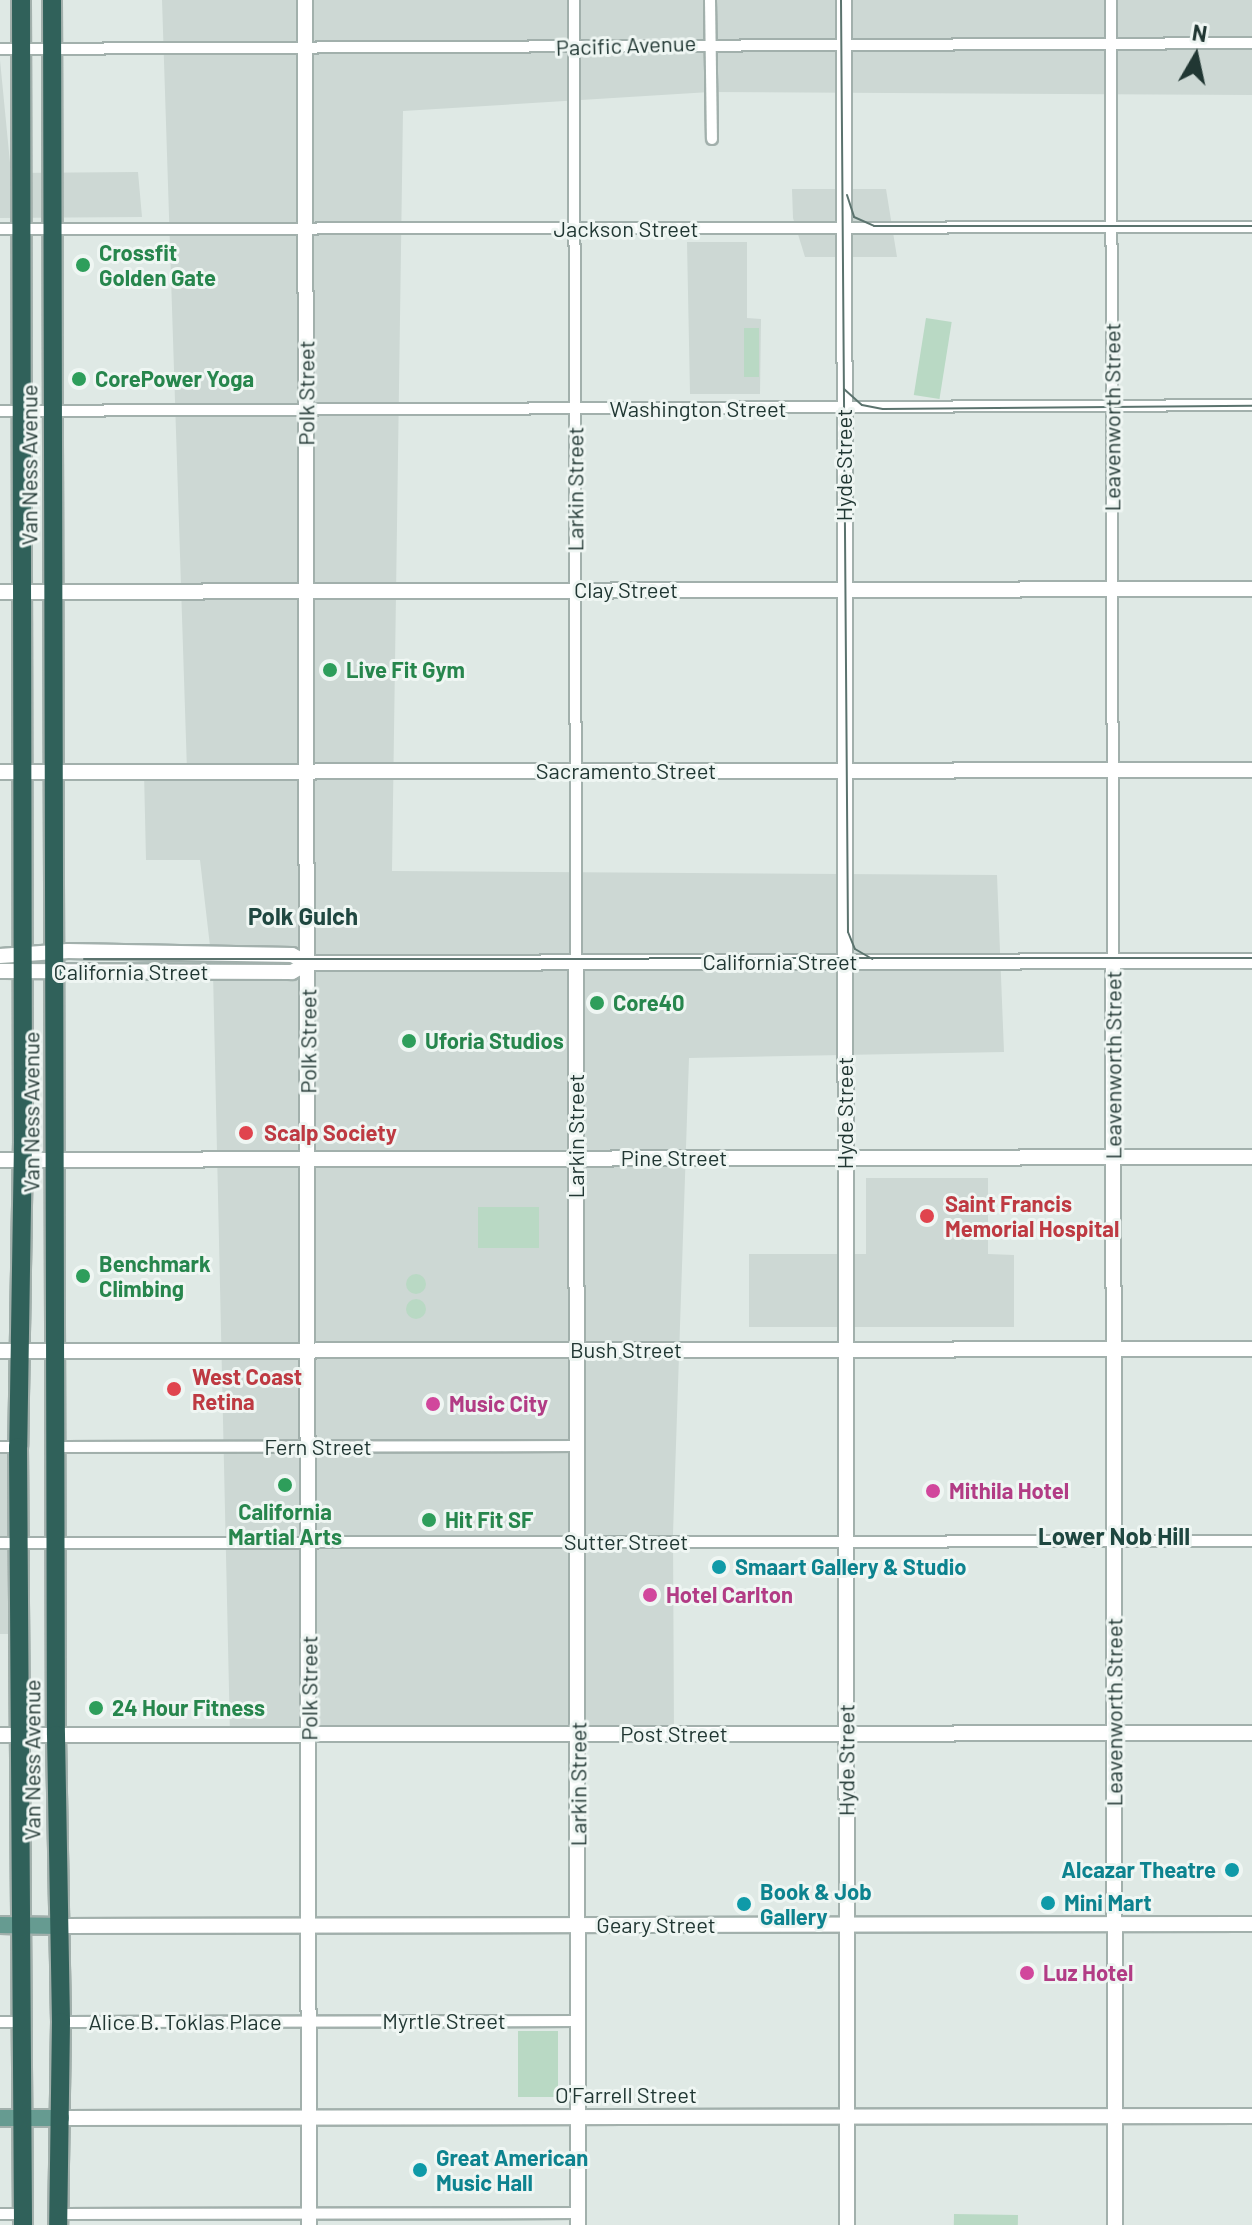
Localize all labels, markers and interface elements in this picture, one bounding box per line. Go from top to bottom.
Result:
north arrow [1156,16,1236,96]
text: N [1190,18,1209,46]
street label: Pacific Avenue [555,29,697,61]
street label: Jackson Street [553,216,699,242]
place label: Crossfit Golden Gate [99,239,216,290]
marker: Crossfit Golden Gate [74,256,92,274]
street label: Leavenworth Street [1099,323,1125,511]
street label: Polk Street [293,340,319,446]
place label: CorePower Yoga [95,366,254,392]
marker: CorePower Yoga [70,370,88,388]
street label: Van Ness Avenue [16,385,42,545]
street label: Washington Street [609,396,787,422]
street label: Hyde Street [831,409,857,521]
street label: Larkin Street [562,427,588,551]
street label: Clay Street [574,577,678,603]
place label: Live Fit Gym [346,657,465,683]
marker: Live Fit Gym [321,661,339,679]
street label: Sacramento Street [536,758,716,784]
district label: Polk Gulch [248,902,358,930]
street label: California Street [702,949,858,975]
street label: California Street [53,959,209,985]
street label: Leavenworth Street [1100,971,1126,1159]
street label: Polk Street [295,988,321,1094]
place label: Core40 [613,990,685,1016]
marker: Core40 [588,994,606,1012]
place label: Uforia Studios [425,1028,564,1054]
street label: Van Ness Avenue [18,1032,44,1192]
marker: Uforia Studios [400,1032,418,1050]
street label: Hyde Street [832,1057,858,1169]
street label: Larkin Street [563,1074,589,1198]
place label: Scalp Society [264,1120,397,1146]
marker: Scalp Society [235,1122,257,1144]
street label: Pine Street [621,1145,727,1171]
place label: Saint Francis Memorial Hospital [945,1190,1119,1242]
marker: Saint Francis Memorial Hospital [916,1205,938,1227]
place label: Benchmark Climbing [99,1250,211,1302]
marker: Benchmark Climbing [74,1267,92,1285]
street label: Bush Street [570,1337,682,1363]
place label: West Coast Retina [192,1363,302,1414]
marker: West Coast Retina [163,1378,185,1400]
place label: Music City [449,1391,548,1417]
marker: Music City [424,1395,442,1413]
street label: Fern Street [264,1434,372,1460]
marker: California Martial Arts [276,1476,294,1494]
place label: Mithila Hotel [949,1478,1069,1504]
marker: Mithila Hotel [924,1482,942,1500]
place label: California Martial Arts [228,1498,342,1550]
place label: Hit Fit SF [445,1507,533,1533]
marker: Hit Fit SF [420,1511,438,1529]
district label: Lower Nob Hill [1038,1522,1190,1550]
street label: Sutter Street [564,1529,688,1555]
place label: Smaart Gallery & Studio [735,1554,967,1580]
marker: Smaart Gallery & Studio [710,1558,728,1576]
place label: Hotel Carlton [666,1582,793,1608]
marker: Hotel Carlton [641,1586,659,1604]
street label: Leavenworth Street [1101,1618,1127,1806]
street label: Polk Street [296,1635,322,1741]
street label: Van Ness Avenue [19,1680,45,1840]
place label: 24 Hour Fitness [112,1695,265,1721]
marker: 24 Hour Fitness [87,1699,105,1717]
street label: Hyde Street [833,1704,859,1816]
street label: Post Street [620,1721,728,1747]
street label: Larkin Street [565,1722,591,1846]
place label: Alcazar Theatre [1061,1857,1216,1883]
marker: Alcazar Theatre [1223,1861,1241,1879]
place label: Book & Job Gallery [760,1878,872,1930]
place label: Mini Mart [1064,1890,1152,1916]
marker: Mini Mart [1039,1894,1057,1912]
marker: Book & Job Gallery [735,1895,753,1913]
street label: Geary Street [596,1912,716,1938]
place label: Luz Hotel [1043,1960,1133,1986]
marker: Luz Hotel [1018,1964,1036,1982]
street label: Myrtle Street [382,2008,506,2034]
street label: Alice B. Toklas Place [88,2009,282,2035]
street label: O'Farrell Street [555,2082,697,2108]
place label: Great American Music Hall [436,2144,588,2196]
marker: Great American Music Hall [411,2161,429,2179]

